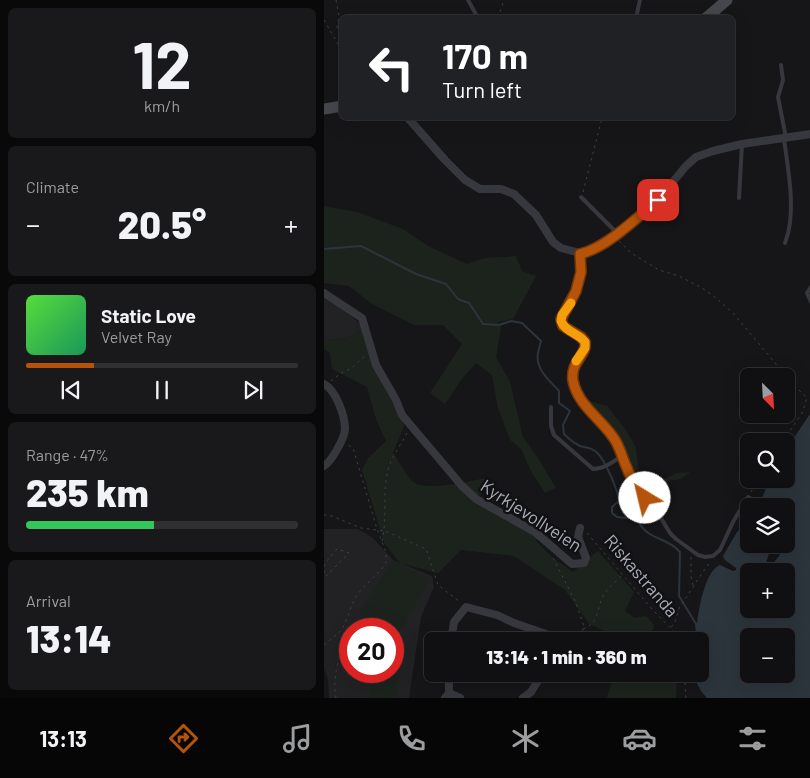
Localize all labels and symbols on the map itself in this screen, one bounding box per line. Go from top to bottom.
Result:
pin [637,179,679,221]
north arrow [740,368,795,422]
position arrow [618,471,670,523]
street label: Kyrkjevollveien [477,474,586,556]
street label: Riskastranda [600,530,683,621]
speed limit sign: 20 [339,618,404,683]

